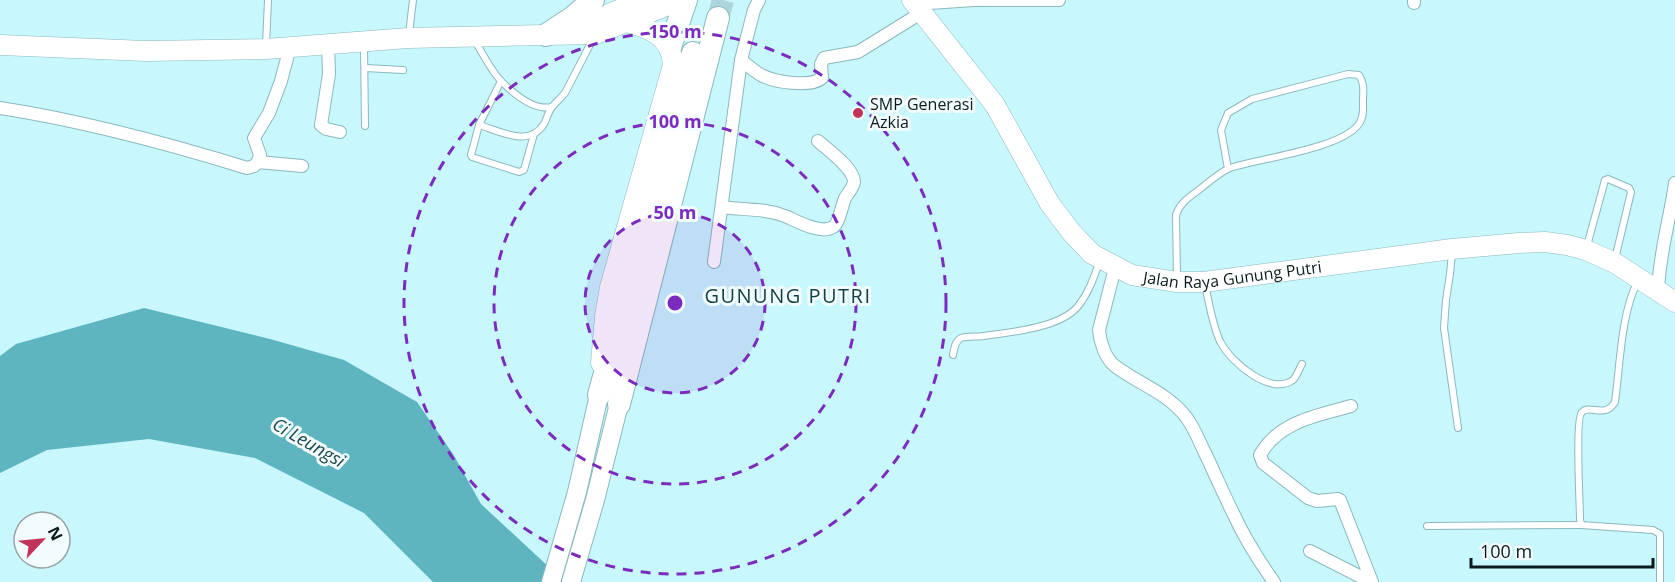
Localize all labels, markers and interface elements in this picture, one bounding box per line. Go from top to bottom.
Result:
text: 150 m [648,19,702,43]
place label: SMP Generasi Azkia [870,93,973,133]
marker: SMP Generasi Azkia [851,106,865,120]
text: 100 m [648,109,702,133]
text: 50 m [654,200,696,224]
street label: Jalan Raya Gunung Putri [1140,255,1323,293]
district label: GUNUNG PUTRI [704,282,872,309]
centre of rings [665,293,685,313]
water label: Ci Leungsi [268,412,350,473]
north arrow [12,510,72,570]
text: N [43,523,68,544]
scale bar [1471,531,1652,569]
text: 100 m [1480,539,1532,563]

